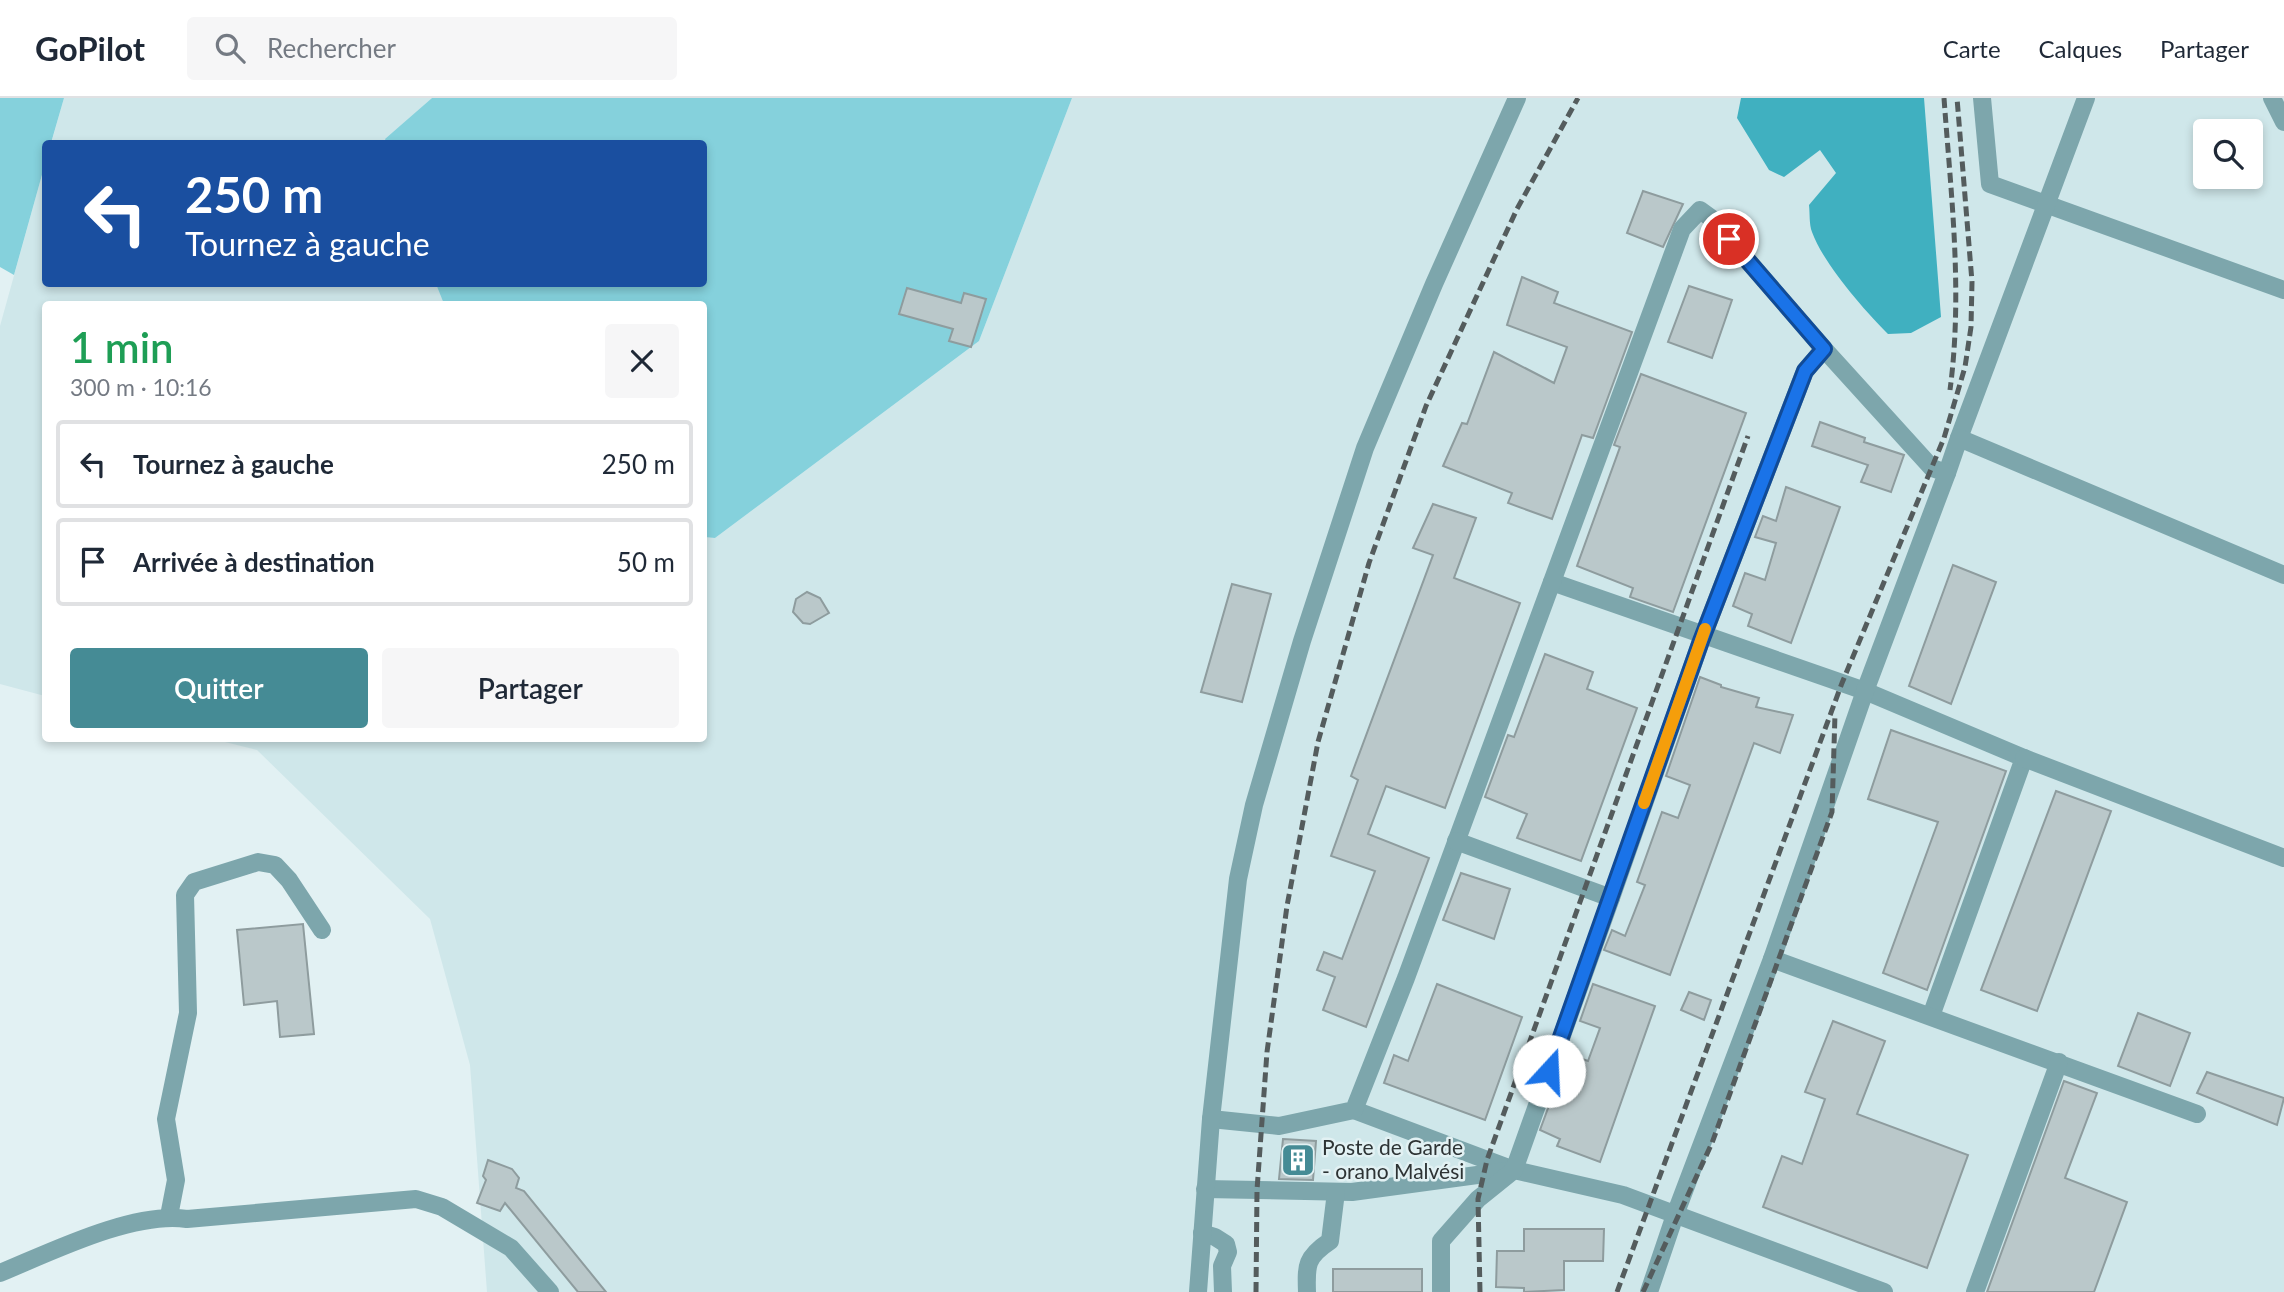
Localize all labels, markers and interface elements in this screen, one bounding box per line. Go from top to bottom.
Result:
search box [187,17,677,80]
text: GoPilot [35,28,145,68]
icon: search [211,29,249,67]
text: Rechercher [267,32,396,64]
text: Carte [1943,34,2001,63]
text: Calques [2039,34,2122,63]
text: Partager [2160,34,2249,63]
map controls [2193,119,2263,189]
button: search [2193,119,2263,189]
text: 250 m [185,165,323,223]
icon: left [70,168,161,259]
pin [1699,209,1759,269]
icon: arrive [1710,220,1748,258]
text: Tournez à gauche [185,224,430,263]
text: 1 min [70,322,174,372]
button: close [605,324,679,398]
text: 300 m · 10:16 [70,373,212,401]
icon: left [74,445,112,483]
text: Tournez à gauche [133,448,334,480]
text: 250 m [602,448,675,480]
icon: arrive [74,543,112,581]
text: Arrivée à destination [133,546,375,578]
text: 50 m [617,546,675,578]
button: Quitter [70,648,368,728]
button: Partager [382,648,679,728]
position arrow [1512,1034,1586,1108]
place label: Poste de Garde - orano Malvési [1322,1134,1464,1183]
building icon: Poste de Garde - orano Malvési [1279,1141,1317,1179]

